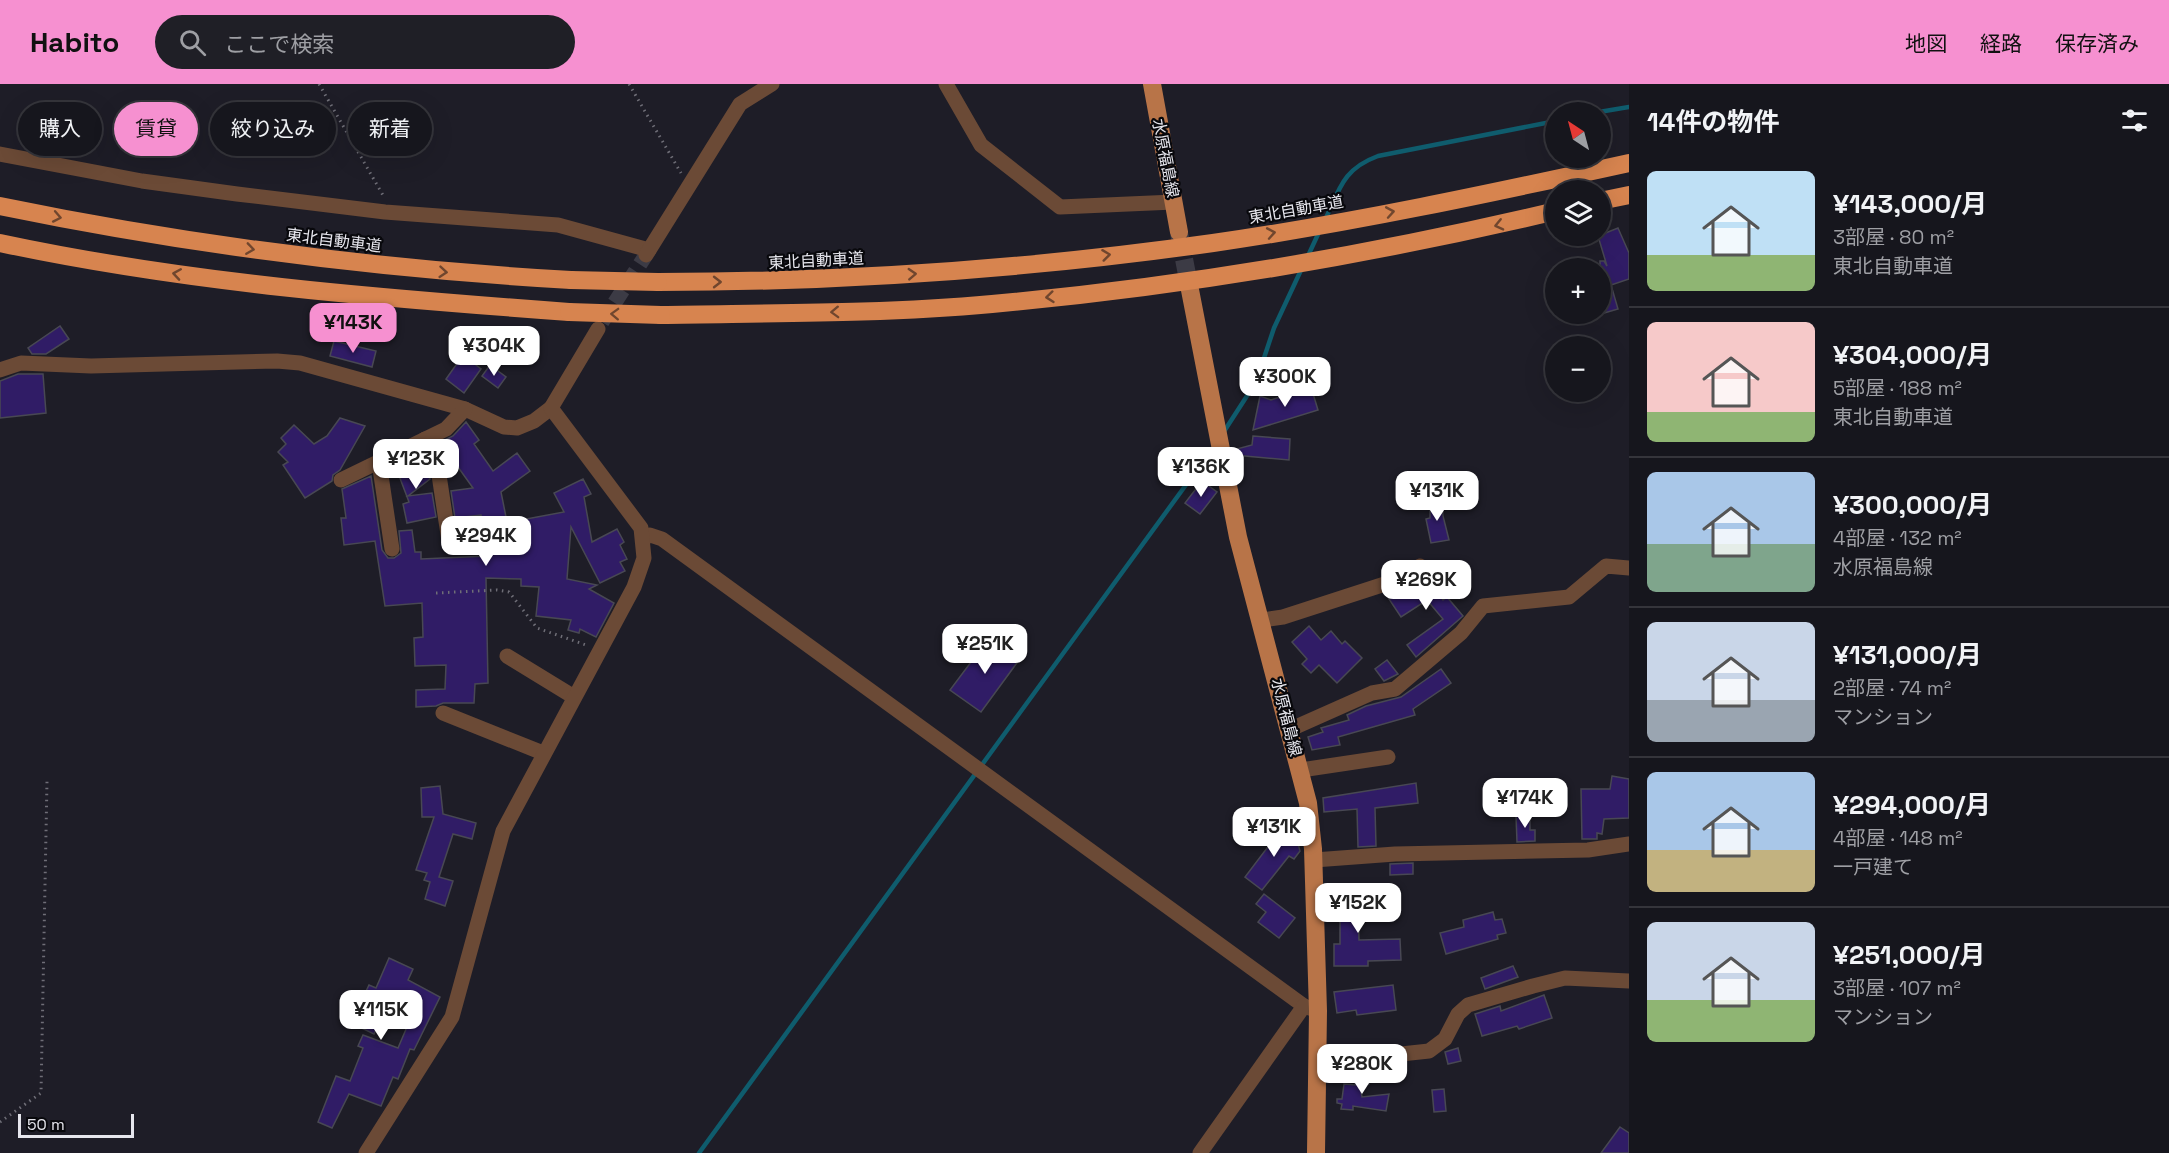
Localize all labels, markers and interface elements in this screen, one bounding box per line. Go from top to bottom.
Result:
search box [155,15,575,69]
text: Habito [30,24,119,60]
icon: search [176,26,209,59]
text: ここで検索 [224,30,334,58]
text: 地図 [1905,30,1947,57]
text: 経路 [1980,30,2022,57]
text: 保存済み [2055,30,2139,57]
chip: 購入 [18,102,102,156]
chip: 賃貸 [114,102,198,156]
chip: 絞り込み [210,102,336,156]
chip: 新着 [348,102,432,156]
north arrow [1545,102,1611,168]
map controls [1545,102,1611,402]
icon: filters [2118,104,2151,137]
text: 14件の物件 [1647,105,1779,139]
street label: 水原福島線 [1148,117,1183,199]
button: layers [1545,180,1611,246]
text: ¥143,000/月 [1833,187,1987,221]
street label: 東北自動車道 [1247,191,1345,228]
icon: home [1695,195,1767,267]
one-way arrow [1385,206,1395,219]
one-way arrow [52,210,62,223]
one-way arrow [1494,217,1504,230]
street label: 東北自動車道 [285,224,383,257]
text: 3部屋 · 80 m² [1833,224,1954,250]
one-way arrow [1266,227,1276,240]
one-way arrow [245,242,254,254]
street label: 東北自動車道 [768,248,865,273]
one-way arrow [1101,250,1110,262]
text: 東北自動車道 [1833,253,1953,279]
button: + [1545,258,1611,324]
one-way arrow [439,265,448,278]
one-way arrow [172,268,181,280]
one-way arrow [907,268,916,281]
one-way arrow [712,276,721,288]
one-way arrow [1046,290,1055,303]
pin: ¥143K [311,303,395,354]
one-way arrow [830,306,839,319]
one-way arrow [611,307,620,320]
text: ¥143K [324,309,382,335]
pin: ¥304K [452,326,536,377]
text: ¥304K [463,332,525,358]
button: − [1545,336,1611,402]
text: ¥304,000/月 [1833,338,1992,372]
icon: home [1695,346,1767,418]
pin: ¥300K [1243,357,1327,408]
text: ¥300K [1254,363,1317,389]
text: 5部屋 · 188 m² [1833,375,1962,401]
text: 東北自動車道 [1833,404,1953,430]
pin: ¥123K [374,439,458,490]
text: ¥123K [387,445,445,471]
pin: ¥136K [1159,447,1243,498]
text: ¥136K [1172,453,1230,479]
pin: ¥131K [1395,471,1479,522]
text: ¥131K [1410,477,1464,503]
text: ¥300,000/月 [1833,488,1992,522]
icon: home [1695,496,1767,568]
pin: ¥294K [444,516,528,567]
text: ¥294K [455,522,517,548]
text: 4部屋 · 132 m² [1833,525,1962,551]
text: 水原福島線 [1833,554,1933,580]
pin: ¥269K [1384,560,1468,611]
text: ¥269K [1395,566,1457,592]
pin: ¥251K [943,624,1027,675]
text: ¥251K [956,630,1014,656]
text: ¥131,000/月 [1833,638,1982,672]
icon: home [1695,646,1767,718]
text: 2部屋 · 74 m² [1833,675,1951,701]
street label: 水原福島線 [1267,676,1306,758]
text: マンション [1833,704,1933,730]
pin: ¥174K [1483,778,1567,829]
text: ¥174K [1497,784,1553,810]
text: ¥294,000/月 [1833,788,1991,822]
icon: home [1695,796,1767,868]
pin: ¥131K [1232,807,1316,858]
text: ¥131K [1247,813,1301,839]
text: 4部屋 · 148 m² [1833,825,1963,851]
text: 一戸建て [1833,854,1913,880]
pin: ¥152K [1316,883,1400,934]
text: ¥152K [1329,889,1387,915]
text: ¥251,000/月 [1833,938,1985,972]
icon: home [1695,946,1767,1018]
text: 3部屋 · 107 m² [1833,975,1961,1001]
pin: ¥115K [339,990,423,1041]
text: ¥115K [354,996,409,1022]
text: マンション [1833,1004,1933,1030]
pin: ¥280K [1320,1044,1404,1095]
text: ¥280K [1331,1050,1393,1076]
scale bar [18,1111,134,1138]
text: 50 m [27,1114,65,1135]

